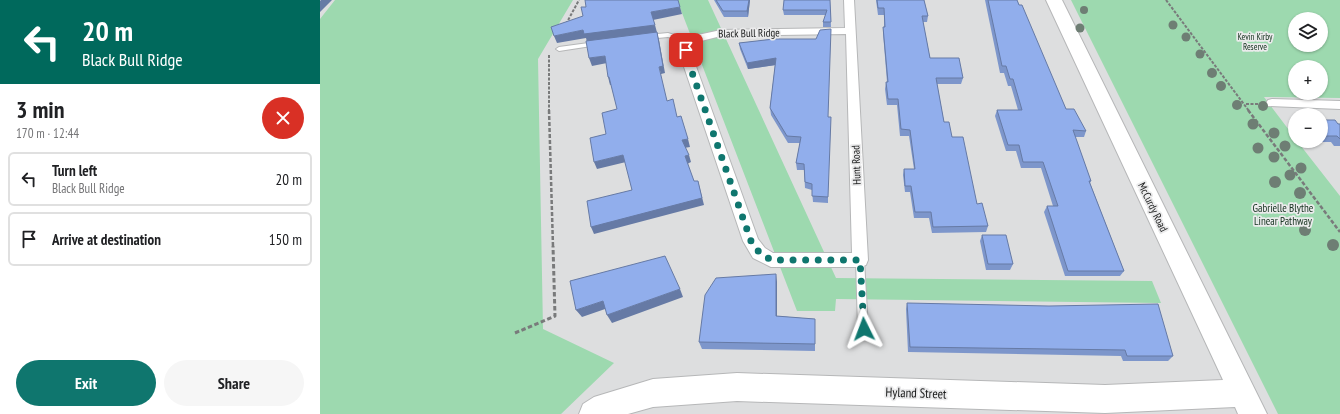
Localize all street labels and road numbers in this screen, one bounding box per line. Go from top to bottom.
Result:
street label: Black Bull Ridge [718,25,780,41]
street label: Hunt Road [848,145,864,185]
street label: McCurdy Road [1135,180,1171,234]
street label: Hyland Street [885,383,947,403]

